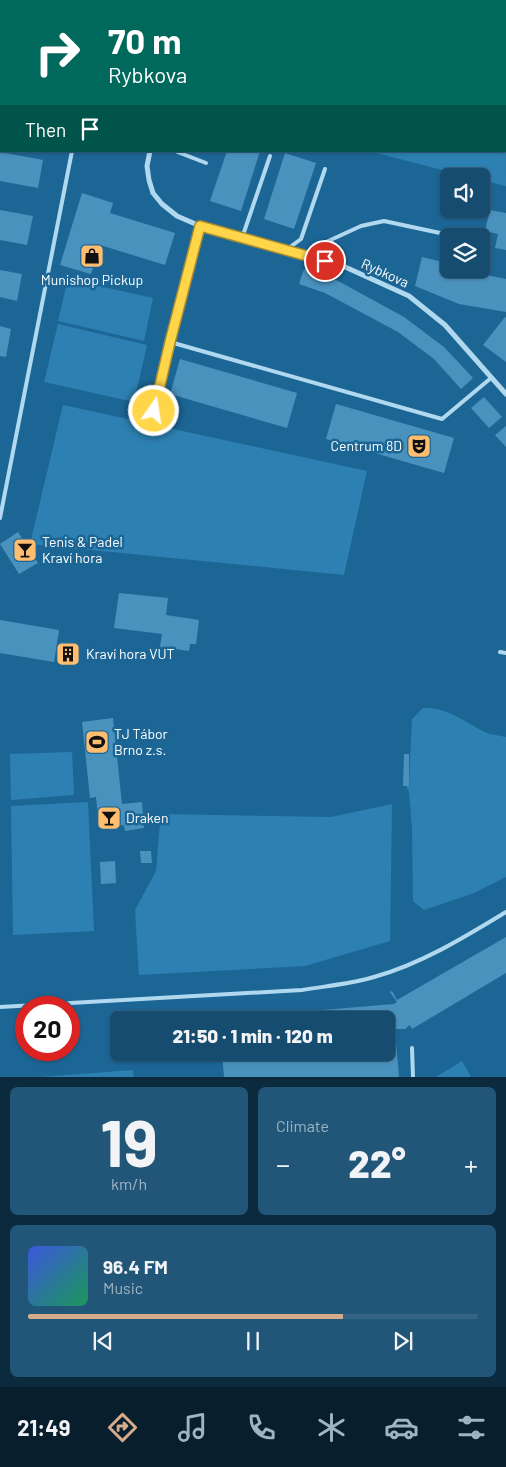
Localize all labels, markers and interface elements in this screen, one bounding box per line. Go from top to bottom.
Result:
text: 70 m [108,19,182,61]
icon: right [25,20,90,85]
text: Rybkova [108,61,187,87]
icon: arrive [76,115,104,143]
text: Then [25,118,66,141]
map controls [440,168,490,278]
button: sound [440,168,490,218]
button: layers [440,228,490,278]
pin [304,240,346,282]
shop icon: Munishop Pickup [79,243,105,269]
icon: arrive [311,247,339,275]
street label: Rybkova [359,255,412,291]
place label: Munishop Pickup [41,271,143,288]
position arrow [127,384,179,436]
theatre icon: Centrum 8D [406,433,432,459]
place label: Centrum 8D [330,437,402,454]
place label: Tenis & Padel Kraví hora [42,533,123,566]
bar icon: Tenis & Padel Kraví hora [12,537,38,563]
building icon: Kraví hora VUT [55,641,81,667]
place label: Kraví hora VUT [86,645,175,662]
place label: TJ Tábor Brno z.s. [114,725,168,758]
sports icon: TJ Tábor Brno z.s. [84,729,110,755]
bar icon: Draken [96,805,122,831]
place label: Draken [126,809,169,826]
speed limit sign: 20 [15,996,80,1061]
text: 21:50 · 1 min · 120 m [172,1024,333,1047]
text: 19 [100,1102,158,1180]
text: Climate [276,1116,329,1135]
text: 22° [348,1140,406,1186]
text: − [276,1147,290,1181]
text: + [464,1147,478,1181]
text: km/h [111,1174,147,1193]
text: 96.4 FM [103,1255,168,1278]
text: Music [103,1278,143,1297]
icon: previous [89,1327,117,1355]
icon: pause [239,1327,267,1355]
icon: next [389,1327,417,1355]
icon: directions [105,1410,140,1445]
icon: music [175,1410,210,1445]
icon: phone [244,1410,279,1445]
icon: climate [314,1410,349,1445]
icon: car [384,1410,419,1445]
icon: filters [454,1410,489,1445]
text: 21:49 [17,1414,70,1440]

